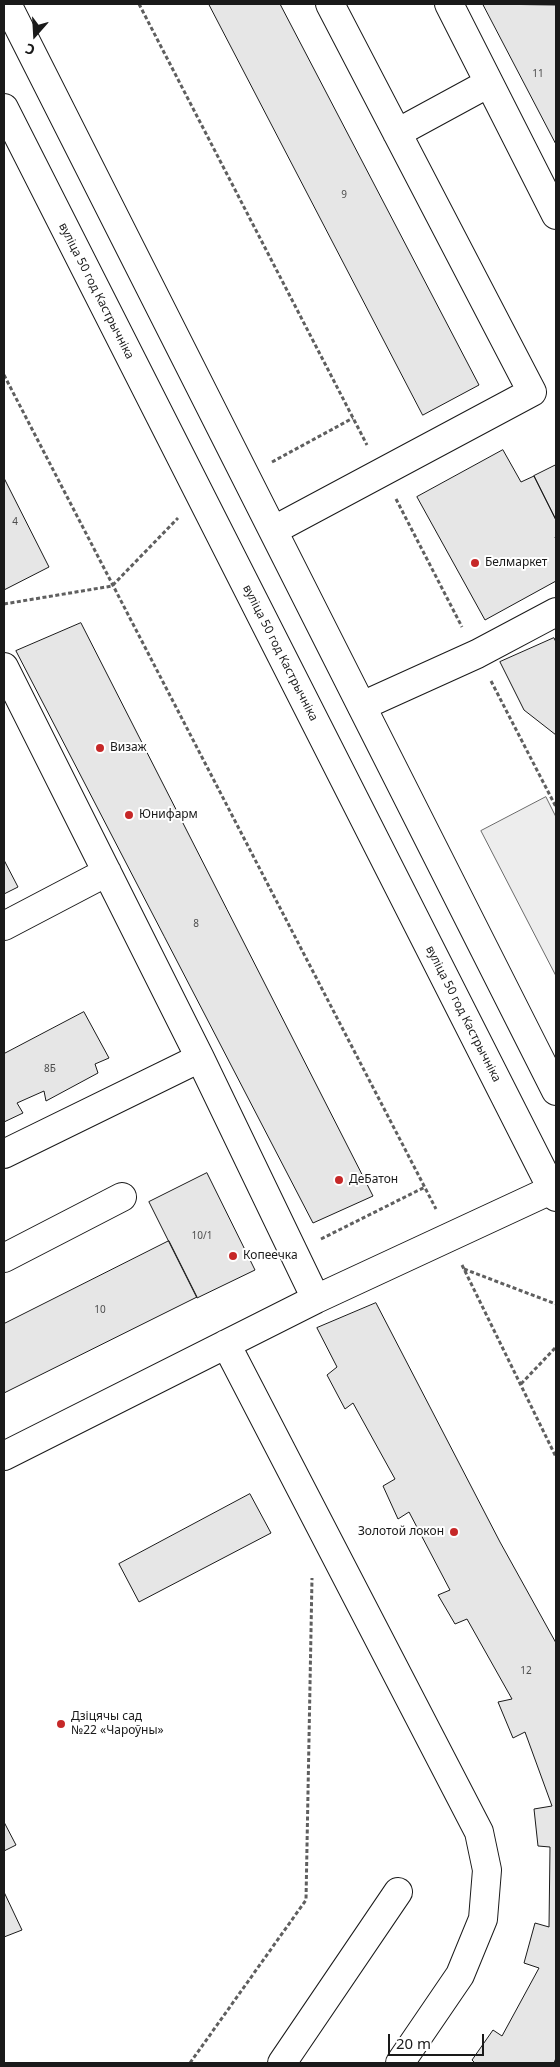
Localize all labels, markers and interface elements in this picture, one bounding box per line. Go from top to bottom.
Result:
north arrow [10,10,60,60]
text: С [23,39,37,60]
house number: 11 [532,68,544,80]
house number: 9 [341,189,347,201]
street label: вуліца 50 год Кастрычніка [55,220,137,362]
house number: 4 [12,516,18,528]
place label: Белмаркет [485,556,547,570]
marker: Белмаркет [469,557,481,569]
street label: вуліца 50 год Кастрычніка [239,582,321,724]
place label: Визаж [110,741,147,755]
marker: Визаж [94,742,106,754]
place label: Юнифарм [139,808,198,822]
marker: Юнифарм [123,809,135,821]
house number: 8 [193,918,199,930]
street label: вуліца 50 год Кастрычніка [422,943,504,1085]
house number: 8Б [44,1063,56,1075]
place label: ДеБатон [349,1173,398,1187]
marker: ДеБатон [333,1174,345,1186]
house number: 10/1 [192,1230,212,1242]
place label: Копеечка [243,1249,298,1263]
marker: Копеечка [227,1250,239,1262]
house number: 10 [94,1304,106,1316]
place label: Золотой локон [358,1525,444,1539]
marker: Золотой локон [448,1526,460,1538]
house number: 12 [520,1665,532,1677]
place label: Дзіцячы сад №22 «Чароўны» [71,1710,164,1738]
marker: Дзіцячы сад №22 «Чароўны» [55,1718,67,1730]
scale bar [390,2024,486,2056]
text: 20 m [396,2033,431,2053]

